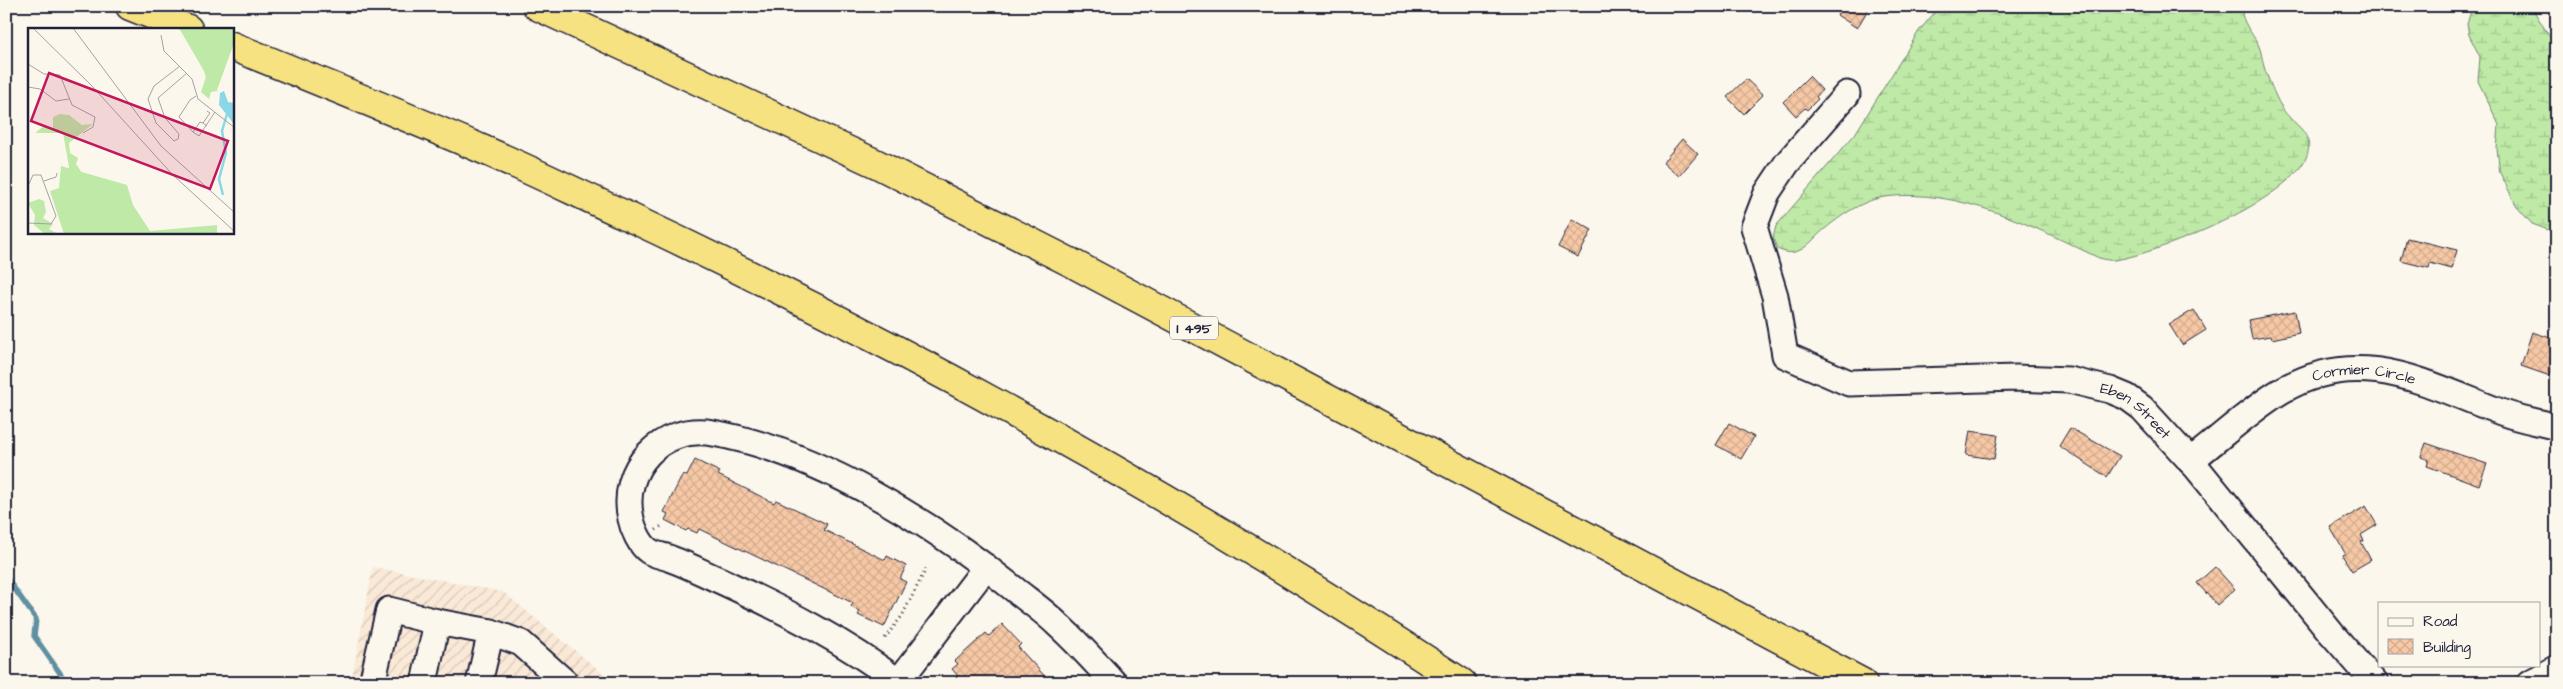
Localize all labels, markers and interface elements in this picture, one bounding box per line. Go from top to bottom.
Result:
inset map [28,28,234,234]
road number: I 495 [1170,316,1218,339]
street label: Cormier Circle [2310,359,2418,390]
street label: Eben Street [2098,378,2175,444]
legend [2378,602,2540,666]
text: Road [2423,611,2458,632]
text: Building [2423,637,2471,659]

